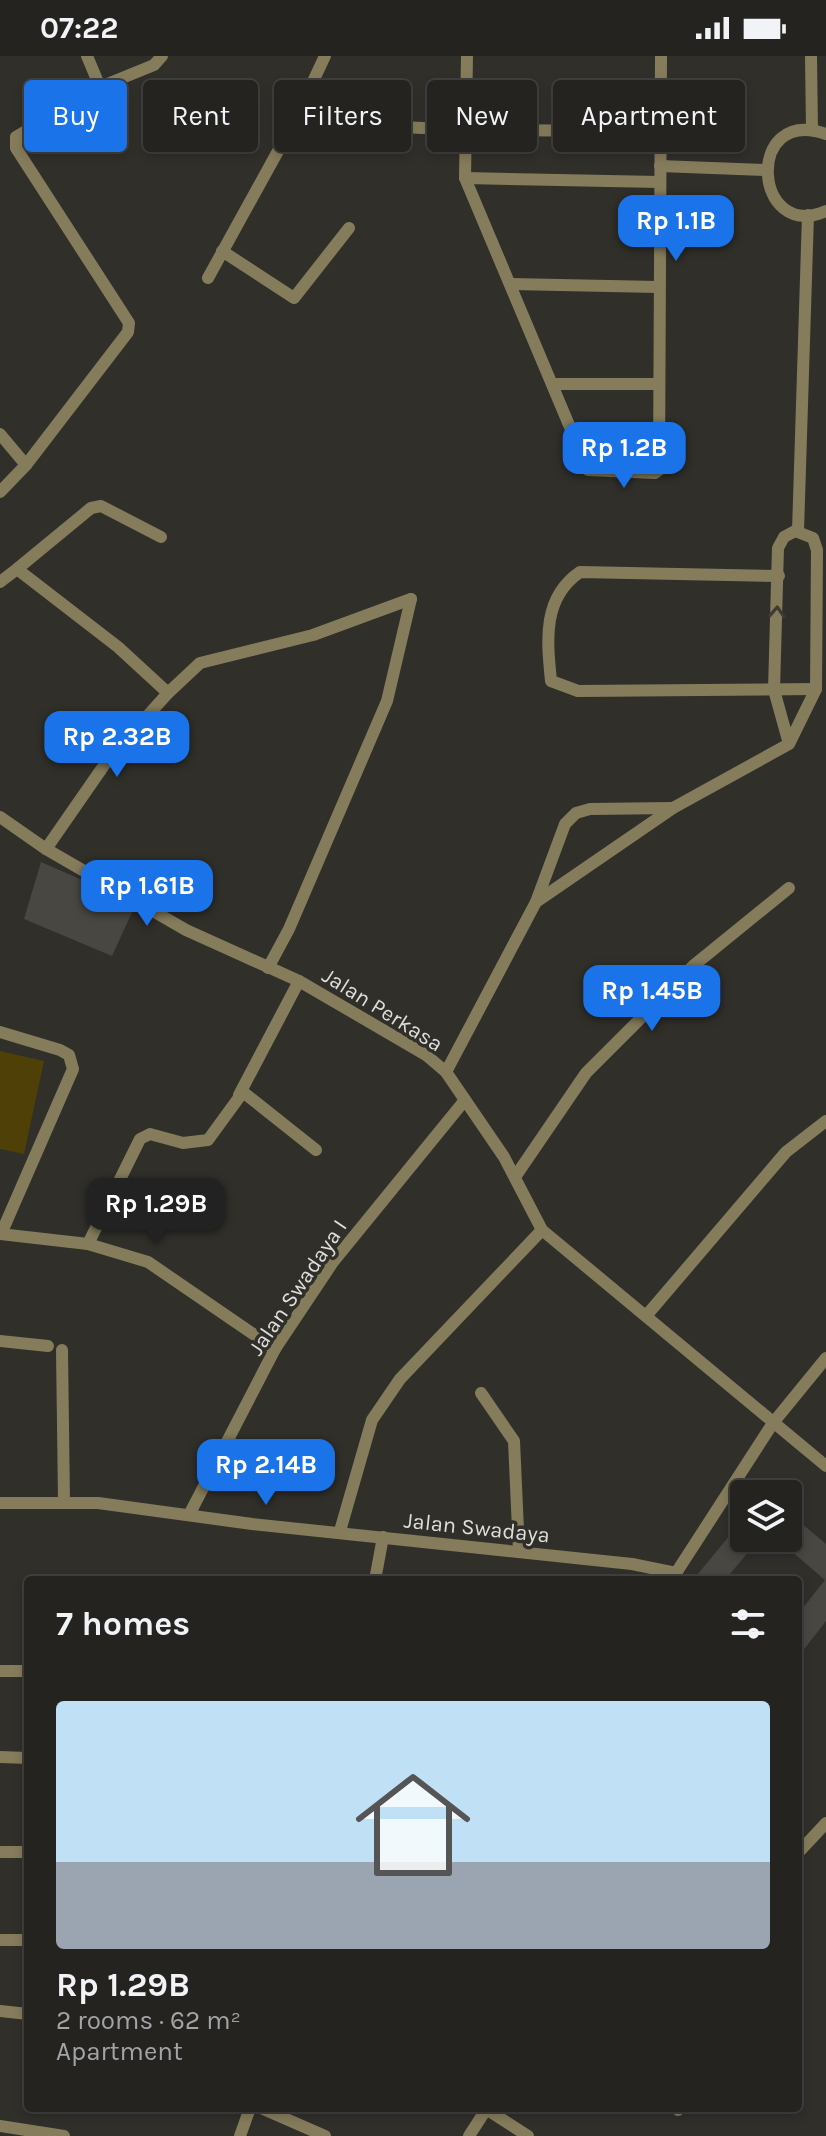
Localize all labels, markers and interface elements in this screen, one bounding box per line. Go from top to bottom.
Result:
text: 07:22 [40,10,118,46]
chip: Buy [24,80,127,152]
chip: Rent [143,80,258,152]
chip: Filters [274,80,411,152]
chip: New [427,80,537,152]
chip: Apartment [553,80,745,152]
pin: Rp 1.1B [602,195,750,263]
text: Rp 1.1B [636,205,716,236]
pin: Rp 1.2B [550,422,698,490]
text: Rp 1.2B [581,432,667,463]
one-way arrow [769,605,786,618]
pin: Rp 2.32B [34,711,200,779]
text: Rp 2.32B [62,721,172,752]
pin: Rp 1.61B [64,860,230,928]
text: Rp 1.61B [99,870,195,901]
street label: Jalan Perkasa [317,962,448,1057]
pin: Rp 1.45B [569,965,735,1033]
text: Rp 1.45B [601,975,703,1006]
pin: Rp 1.29B [73,1178,239,1246]
text: Rp 1.29B [105,1188,207,1219]
street label: Jalan Swadaya I [243,1215,353,1360]
pin: Rp 2.14B [183,1439,349,1507]
text: Rp 2.14B [215,1449,317,1480]
map controls [730,1480,802,1552]
button: layers [730,1480,802,1552]
street label: Jalan Swadaya [403,1507,551,1549]
icon: filters [726,1602,770,1646]
text: 7 homes [56,1604,190,1644]
icon: home [341,1753,485,1897]
text: Rp 1.29B [56,1965,190,2005]
text: 2 rooms · 62 m² [56,2005,241,2036]
text: Apartment [56,2036,183,2067]

